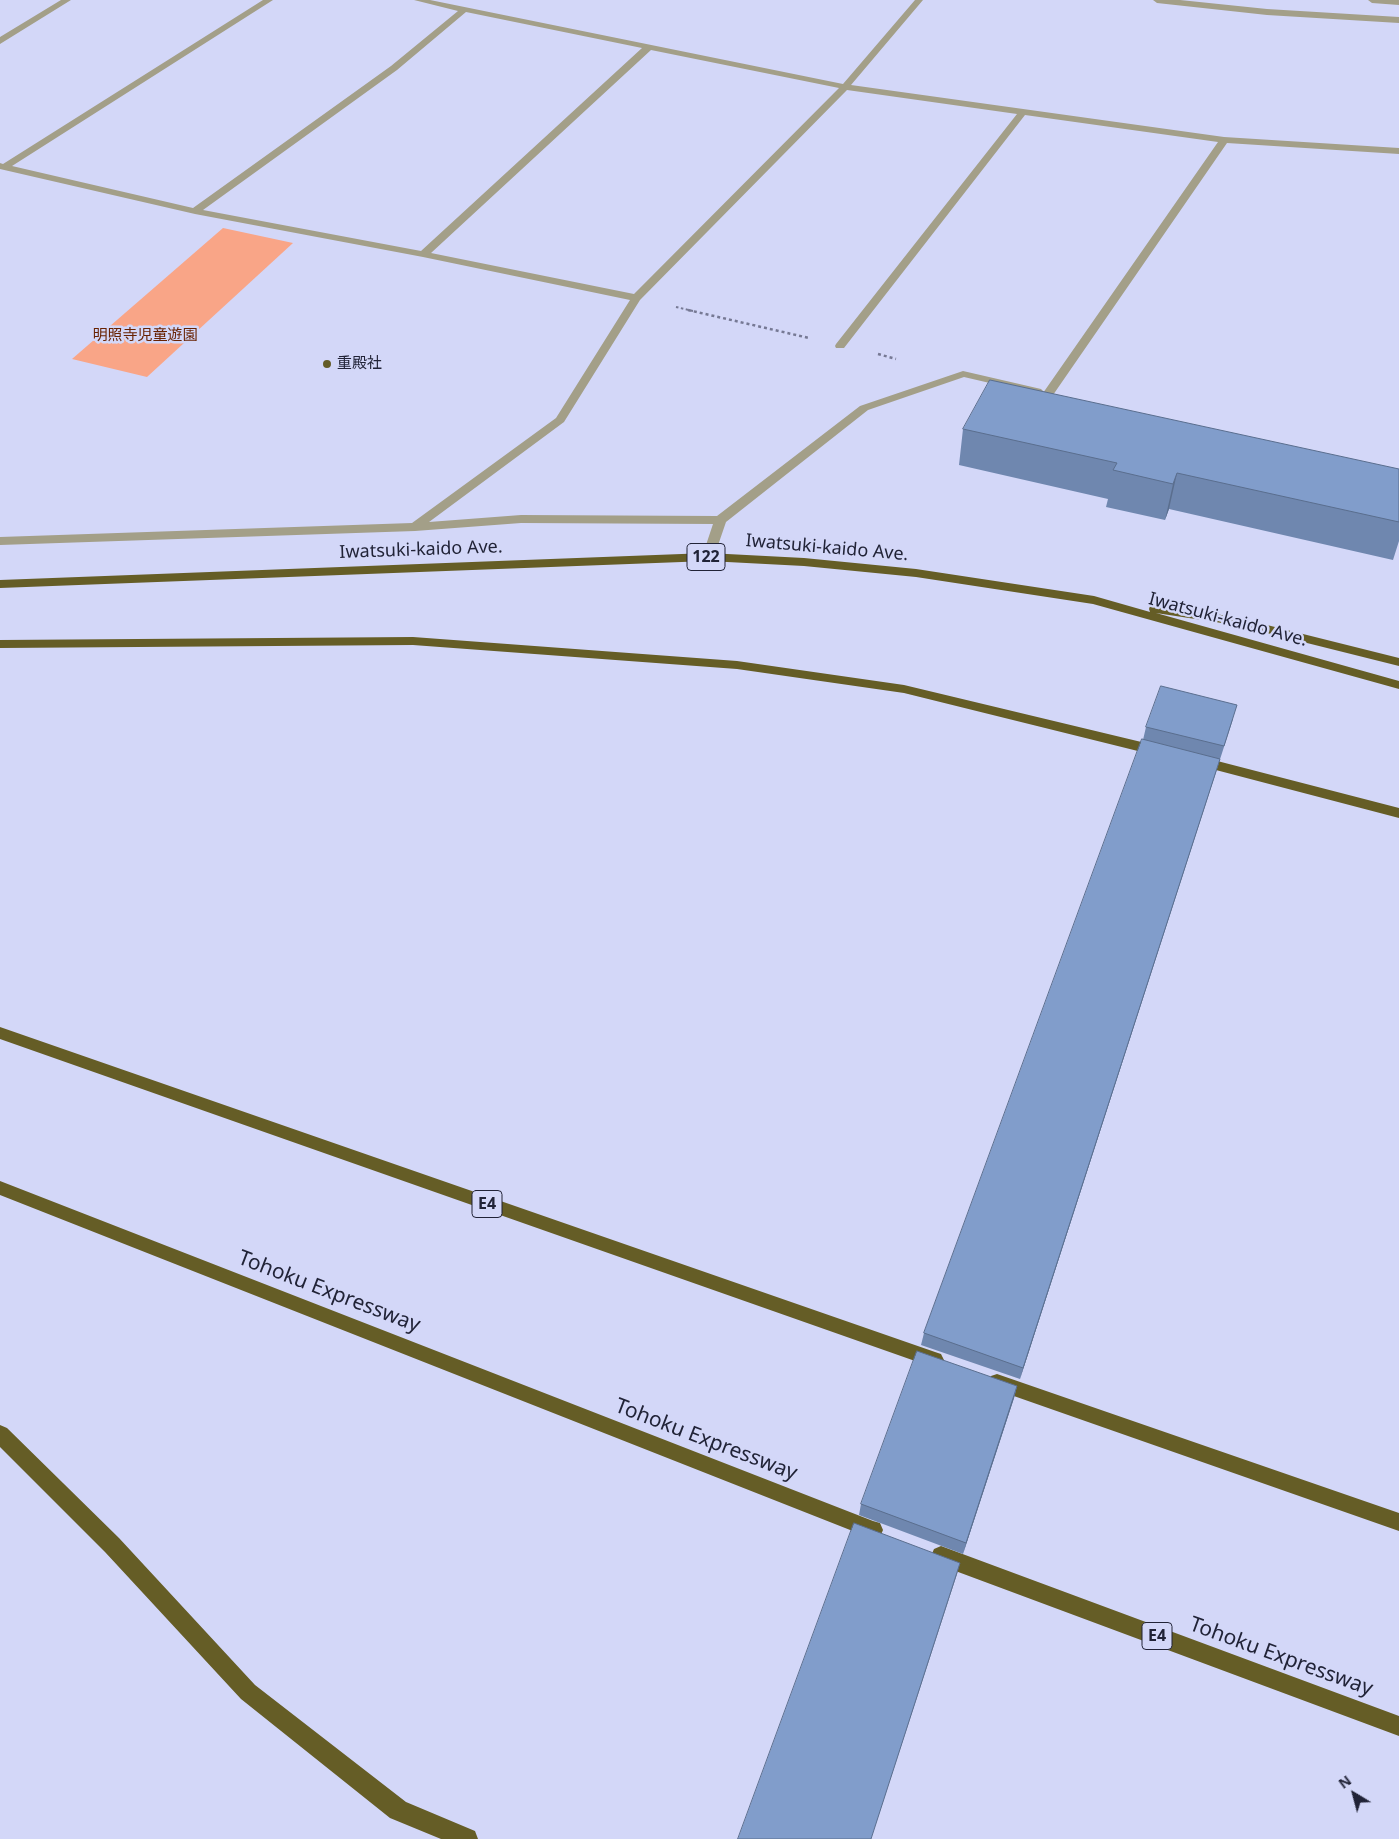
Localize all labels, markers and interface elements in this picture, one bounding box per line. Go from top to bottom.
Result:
park label: 明照寺児童遊園 [93,327,197,345]
place label: 重殿社 [337,355,382,373]
marker: 重殿社 [321,358,333,370]
street label: Iwatsuki-kaido Ave. [745,530,909,566]
street label: Iwatsuki-kaido Ave. [339,536,503,564]
road number: 122 [687,544,725,570]
street label: Iwatsuki-kaido Ave. [1146,588,1310,652]
road number: E4 [472,1190,502,1218]
street label: Tohoku Expressway [234,1246,424,1338]
street label: Tohoku Expressway [611,1394,801,1486]
street label: Tohoku Expressway [1186,1612,1376,1702]
road number: E4 [1142,1622,1172,1650]
north arrow [1329,1769,1379,1819]
text: N [1334,1771,1355,1793]

